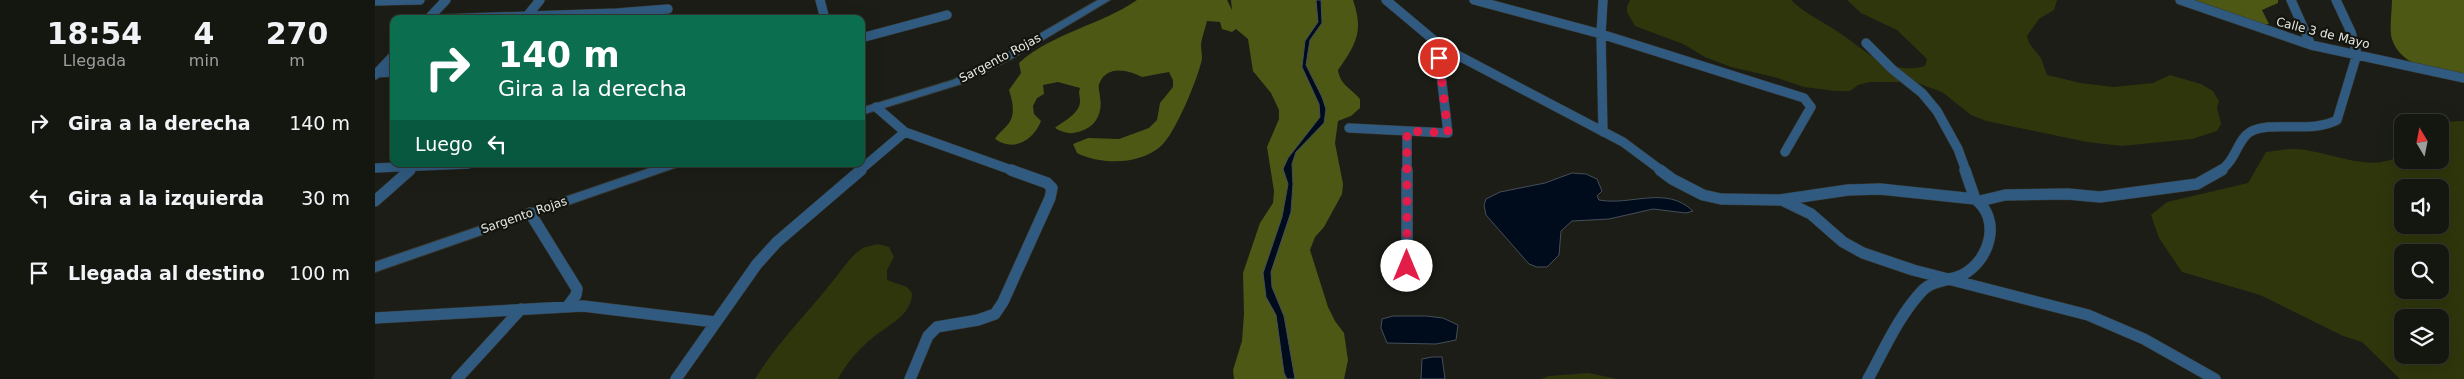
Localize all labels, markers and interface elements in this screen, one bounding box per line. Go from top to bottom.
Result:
street label: Calle 3 de Mayo [2275,15,2371,51]
text: 18:54 [47,16,142,51]
text: 4 [193,16,214,51]
text: 270 [266,16,328,51]
street label: Sargento Rojas [957,31,1043,85]
icon: right [415,35,480,100]
text: 140 m [498,35,620,75]
pin [1418,37,1460,79]
icon: arrive [1425,44,1453,72]
text: Llegada [63,51,126,70]
text: min [189,51,219,70]
text: m [289,51,305,70]
text: Gira a la derecha [498,76,687,101]
icon: right [25,109,53,137]
text: Gira a la derecha [68,112,251,134]
text: 140 m [289,112,350,134]
north arrow [2394,114,2449,169]
map controls [2394,114,2449,364]
icon: left [483,130,511,158]
text: Luego [415,133,473,155]
button: sound [2394,179,2449,234]
icon: left [25,184,53,212]
text: Gira a la izquierda [68,187,264,209]
text: 30 m [301,187,350,209]
street label: Sargento Rojas [479,194,569,236]
position arrow [1380,239,1432,291]
button: search [2394,244,2449,299]
icon: arrive [25,259,53,287]
text: Llegada al destino [68,262,265,284]
text: 100 m [289,262,350,284]
button: layers [2394,309,2449,364]

